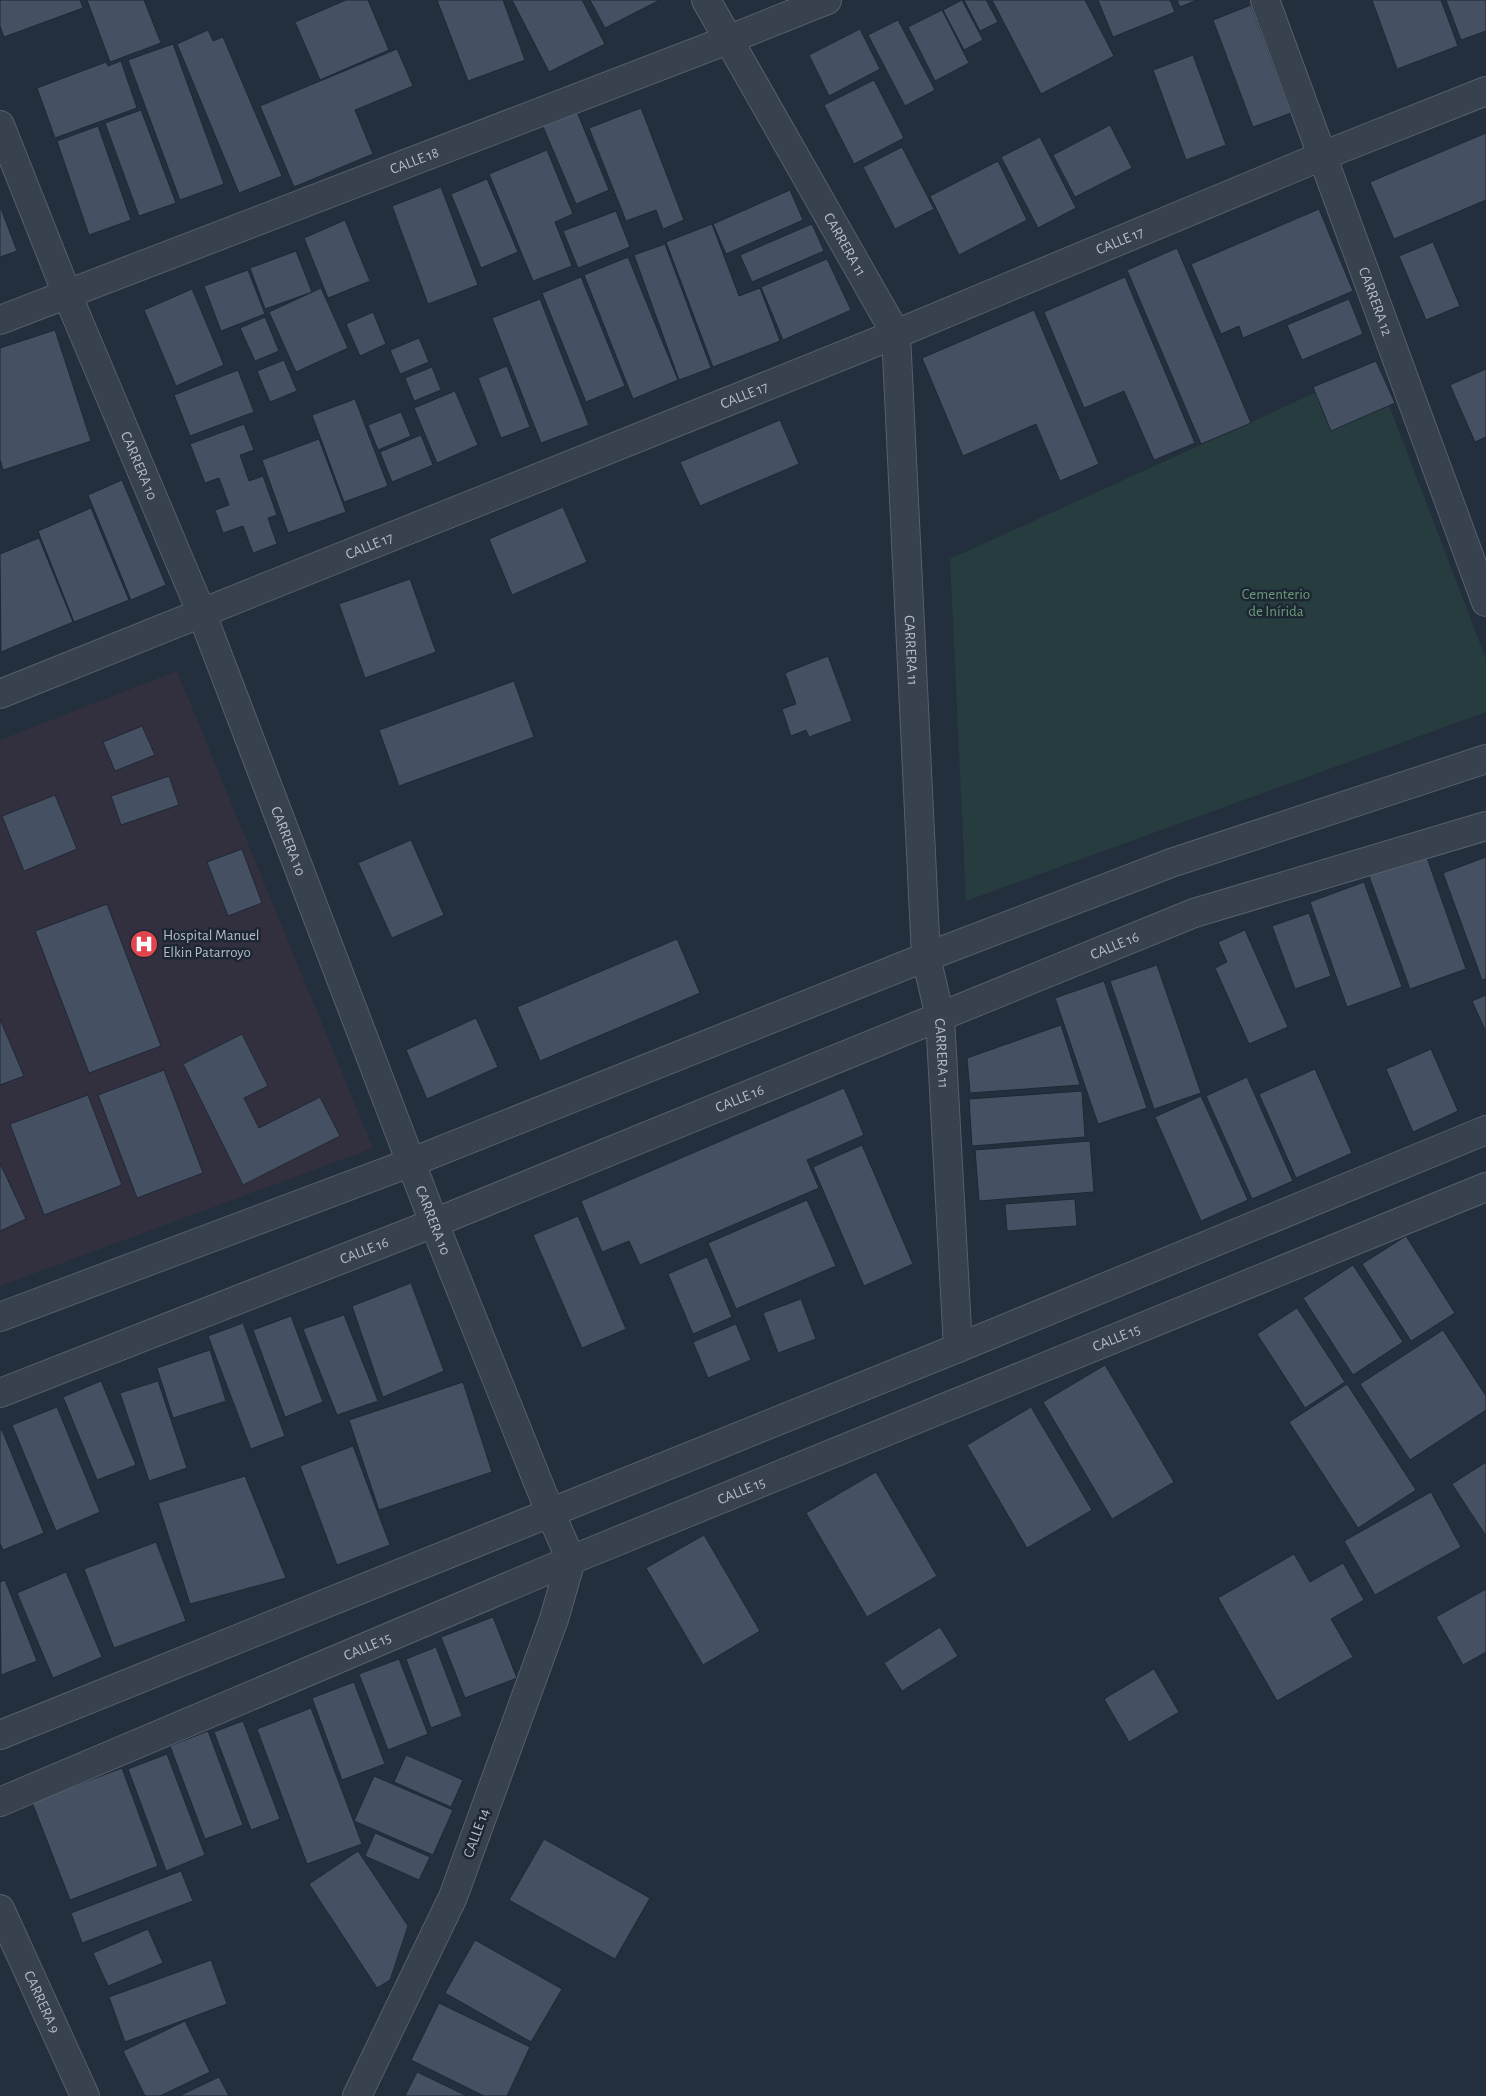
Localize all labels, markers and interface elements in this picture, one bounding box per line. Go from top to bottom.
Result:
street label: CALLE 18 [388,145,441,177]
street label: CARRERA 11 [821,210,868,279]
street label: CALLE 17 [1094,224,1146,258]
street label: CARRERA 12 [1356,265,1395,338]
street label: CALLE 17 [718,379,770,412]
street label: CARRERA 10 [118,429,160,502]
street label: CALLE 17 [343,530,396,562]
park label: Cementerio de Inírida [1242,587,1310,619]
street label: CARRERA 11 [902,615,920,686]
street label: CARRERA 10 [268,804,308,878]
place label: Hospital Manuel Elkin Patarroyo [163,928,260,960]
hospital icon: Hospital Manuel Elkin Patarroyo [129,929,159,959]
street label: CALLE 16 [1088,929,1141,962]
street label: CARRERA 11 [932,1018,951,1089]
street label: CALLE 16 [713,1082,766,1115]
street label: CARRERA 10 [413,1184,453,1257]
street label: CALLE 16 [338,1235,391,1267]
street label: CALLE 15 [1090,1322,1143,1355]
street label: CALLE 15 [715,1475,767,1507]
street label: CALLE 15 [342,1630,394,1663]
street label: CALLE 14 [461,1807,492,1860]
street label: CARRERA 9 [21,1968,62,2036]

